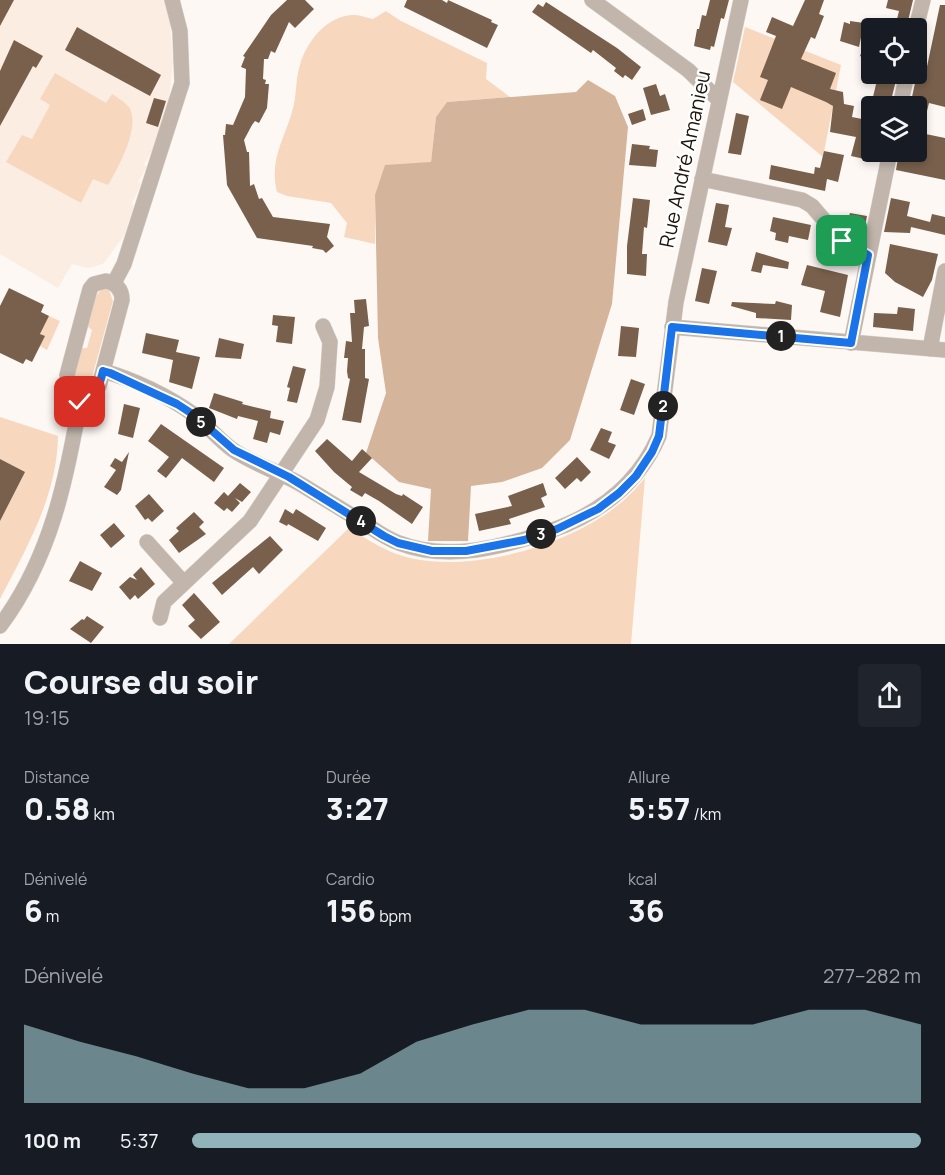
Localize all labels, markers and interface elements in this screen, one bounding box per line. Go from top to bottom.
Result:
map controls [861,18,927,162]
button: locate [861,18,927,84]
street label: Rue André Amanieu [653,68,716,250]
button: layers [861,96,927,162]
pin [816,215,867,266]
icon: arrive [825,224,858,257]
pin: 1 [766,321,796,351]
text: 1 [777,325,785,347]
pin [54,376,105,427]
icon: check [63,385,96,418]
pin: 2 [648,391,678,421]
text: 2 [658,395,668,417]
pin: 5 [186,407,216,437]
text: 5 [196,411,206,433]
pin: 4 [346,506,376,536]
text: 4 [356,510,366,532]
pin: 3 [526,519,556,549]
text: 3 [536,523,546,545]
text: Course du soir [24,659,258,704]
button: share [858,664,921,727]
text: 19:15 [24,704,70,731]
text: Distance [24,766,90,788]
text: Durée [326,766,371,788]
text: Allure [628,766,670,788]
text: 0.58 [24,788,90,829]
text: 3:27 [326,788,389,829]
text: 5:57 [628,788,690,829]
text: km [90,803,115,825]
text: /km [690,803,721,825]
text: Dénivelé [24,868,87,890]
text: Cardio [326,868,375,890]
text: kcal [628,868,657,890]
text: 6 [24,890,43,931]
text: 156 [326,890,376,931]
text: 36 [628,890,664,931]
text: m [43,905,59,927]
text: bpm [376,905,412,927]
text: Dénivelé [24,962,103,989]
text: 277–282 m [823,962,921,989]
text: 100 m [24,1127,81,1154]
text: 5:37 [120,1127,159,1154]

